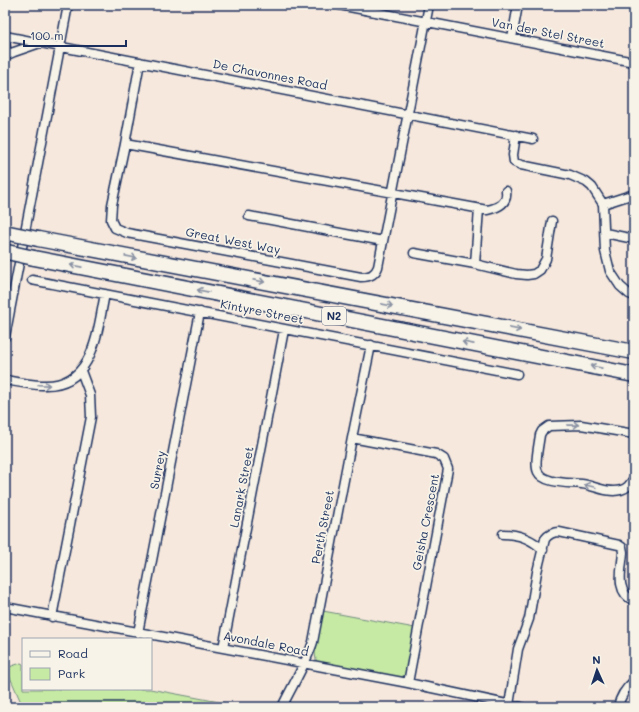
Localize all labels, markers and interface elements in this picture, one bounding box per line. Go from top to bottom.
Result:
street label: Van der Stel Street [490,13,606,51]
scale bar [24,22,126,48]
text: 100 m [30,27,64,43]
street label: De Chavonnes Road [212,55,329,93]
street label: Great West Way [184,223,282,257]
one-way arrow [125,253,138,261]
one-way arrow [69,261,82,269]
one-way arrow [252,277,265,285]
one-way arrow [197,286,210,294]
street label: Kintyre Street [219,295,305,327]
one-way arrow [380,301,393,309]
road number: N2 [322,307,346,325]
one-way arrow [508,326,521,334]
one-way arrow [462,338,475,346]
one-way arrow [590,363,603,371]
one-way arrow [37,381,50,389]
one-way arrow [566,421,579,429]
street label: Lanark Street [225,445,257,529]
street label: Surrey [145,449,169,491]
street label: Geisha Crescent [408,472,442,572]
one-way arrow [584,482,597,490]
street label: Perth Street [307,489,337,565]
street label: Avondale Road [222,627,311,659]
legend [22,638,152,690]
text: Road [58,645,88,661]
north arrow [577,650,617,690]
text: N [592,652,601,667]
text: Park [58,665,85,681]

